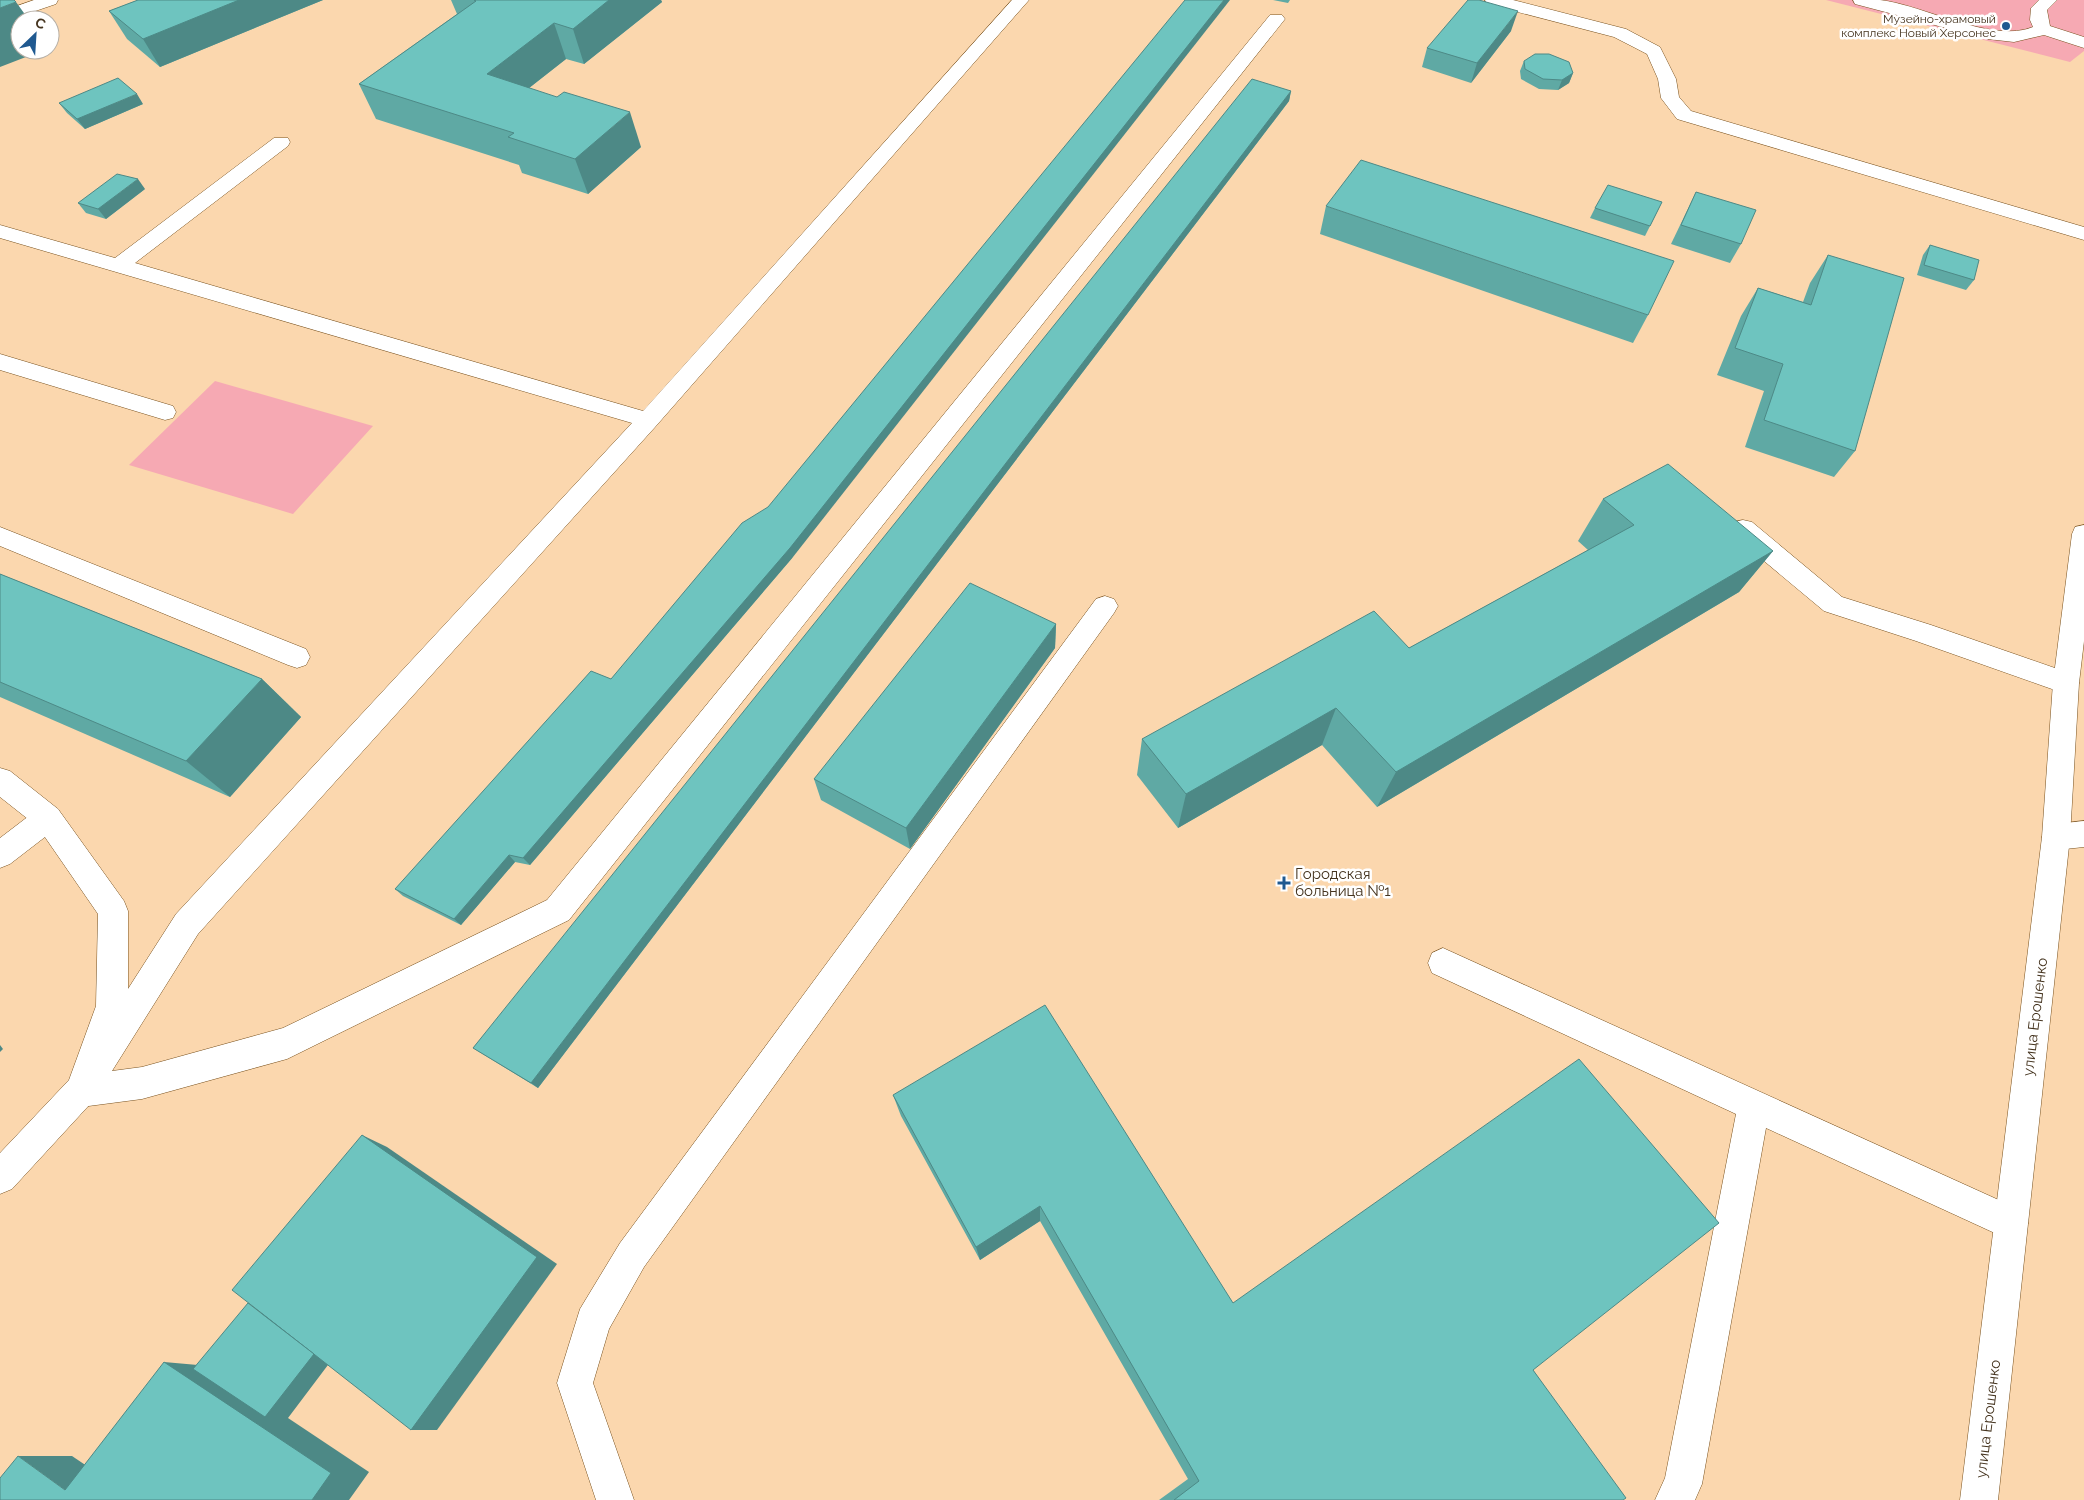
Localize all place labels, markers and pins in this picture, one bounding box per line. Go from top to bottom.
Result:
place label: Музейно-храмовый комплекс Новый Херсонес [1841,12,1996,40]
marker: Музейно-храмовый комплекс Новый Херсонес [2000,20,2012,32]
place label: Городская больница №1 [1295,865,1391,900]
marker: Городская больница №1 [1277,876,1291,890]

